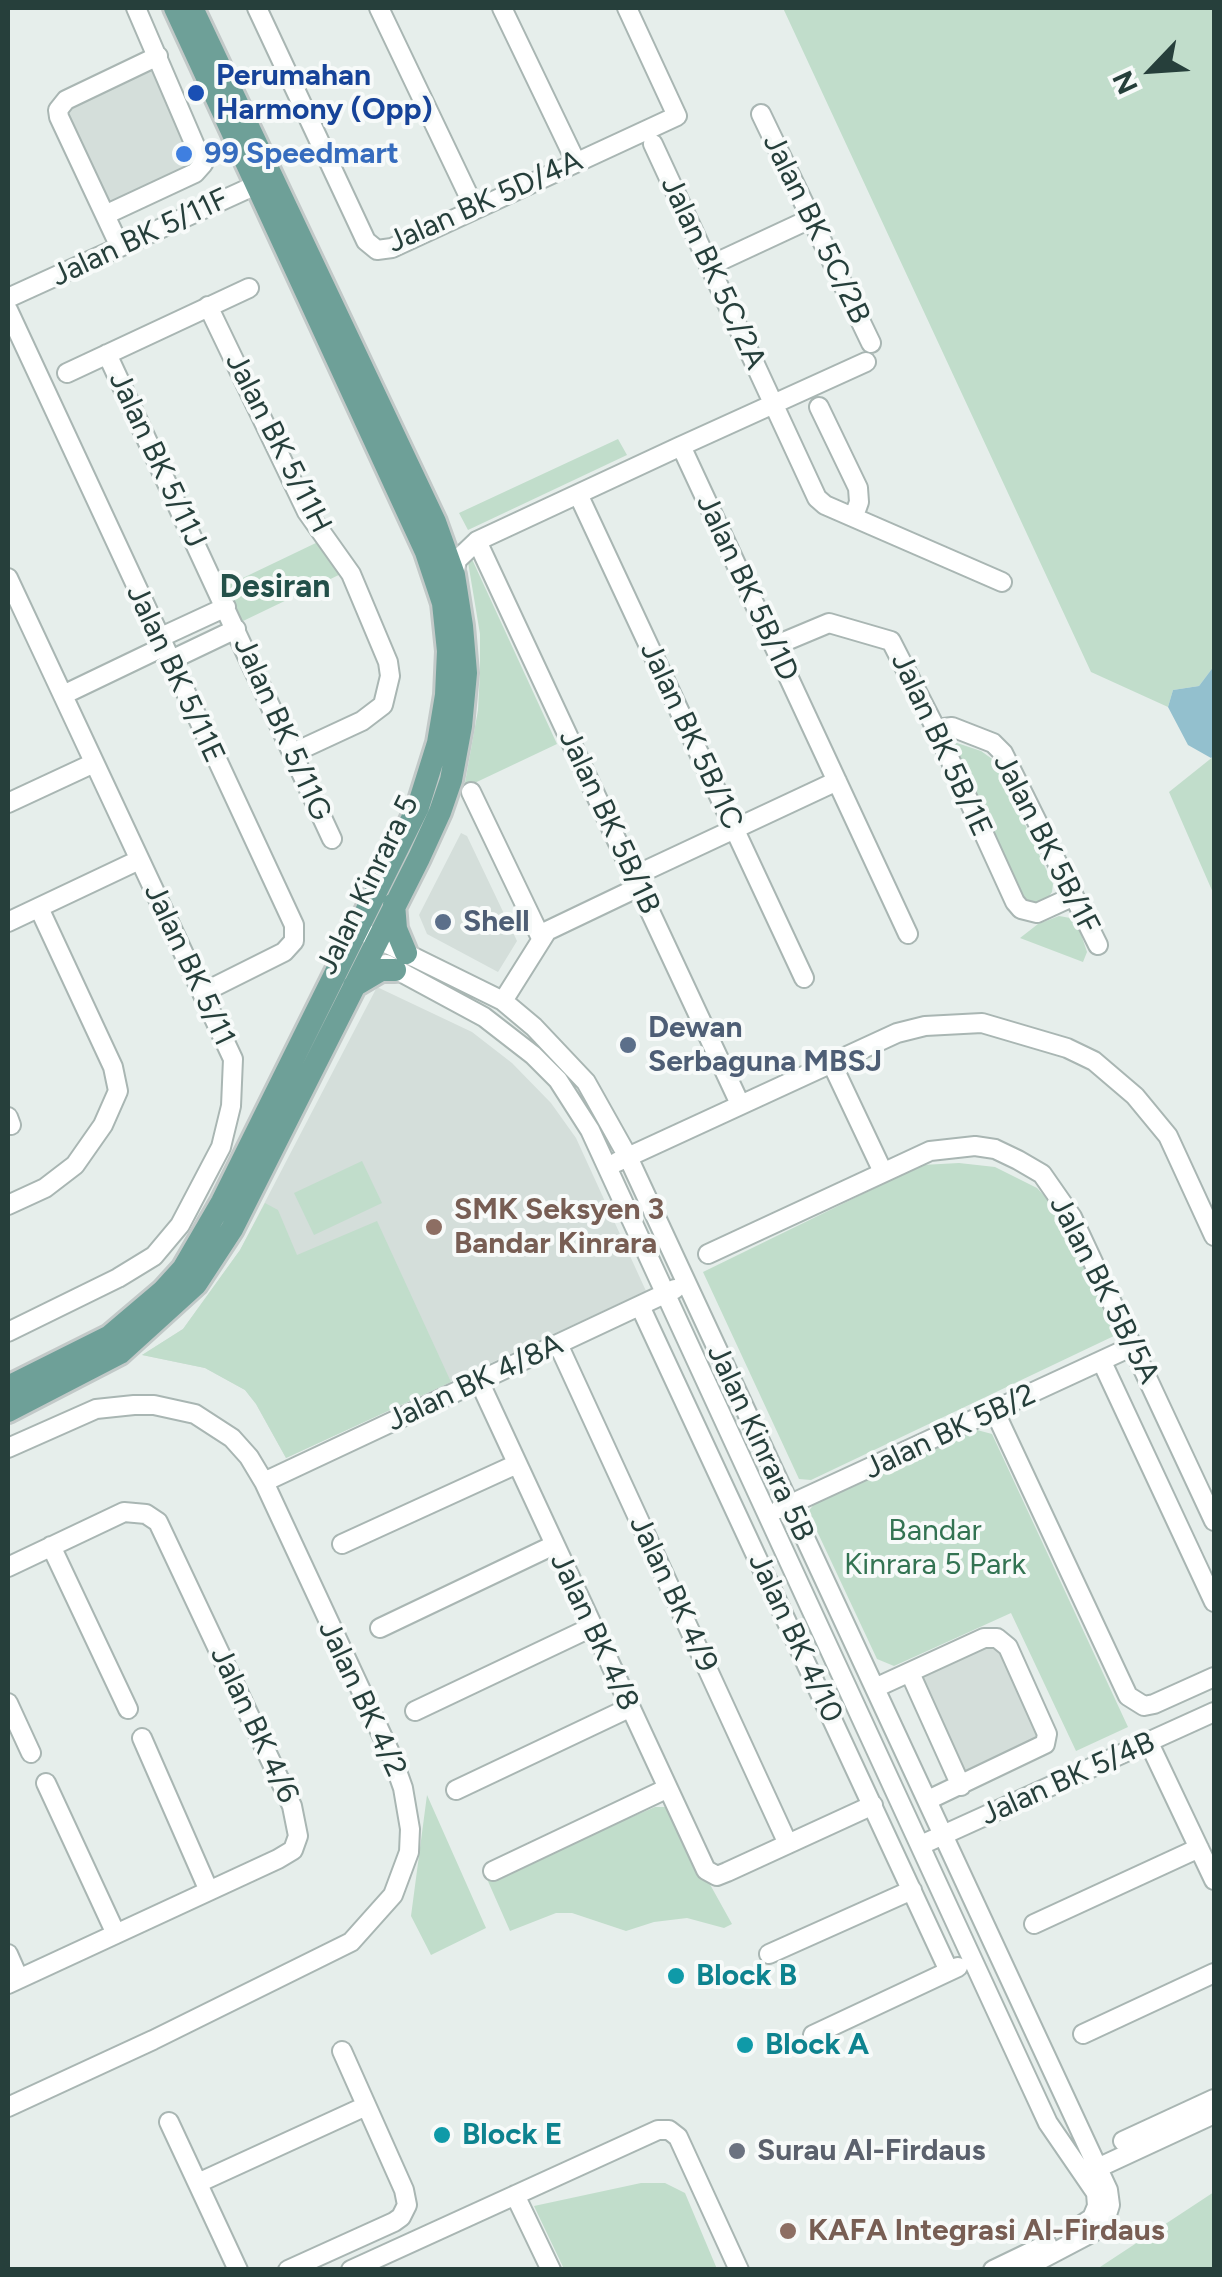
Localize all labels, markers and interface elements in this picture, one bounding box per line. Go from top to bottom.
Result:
north arrow [1102,20,1202,120]
place label: Perumahan Harmony (Opp) [216,58,433,128]
text: N [1105,66,1145,100]
marker: Perumahan Harmony (Opp) [185,82,207,104]
street label: Jalan BK 5C/2B [755,128,877,330]
place label: 99 Speedmart [204,136,399,172]
marker: 99 Speedmart [173,143,195,165]
street label: Jalan BK 5D/4A [382,143,588,261]
street label: Jalan BK 5C/2A [653,171,773,375]
street label: Jalan BK 5/11F [46,181,234,295]
street label: Jalan BK 5/11H [217,347,339,539]
street label: Jalan BK 5/11J [101,366,213,554]
street label: Jalan BK 5B/1D [688,489,806,687]
district label: Desiran [220,569,330,607]
street label: Jalan BK 5/11E [118,579,232,769]
street label: Jalan BK 5/11G [225,632,339,826]
street label: Jalan BK 5B/1C [632,637,750,835]
street label: Jalan BK 5B/1E [883,648,999,842]
street label: Jalan BK 5B/1B [551,724,667,920]
street label: Jalan BK 5B/1F [985,748,1107,940]
street label: Jalan Kinrara 5 [309,790,427,980]
street label: Jalan BK 5/11 [136,878,242,1052]
place label: Shell [463,904,530,940]
marker: Shell [432,911,454,933]
place label: Dewan Serbaguna MBSJ [648,1010,882,1080]
marker: Dewan Serbaguna MBSJ [617,1034,639,1056]
street label: Jalan BK 5B/5A [1041,1190,1167,1390]
place label: SMK Seksyen 3 Bandar Kinrara [454,1192,664,1262]
marker: SMK Seksyen 3 Bandar Kinrara [423,1216,445,1238]
street label: Jalan BK 4/8A [381,1327,569,1439]
street label: Jalan Kinrara 5B [699,1339,821,1547]
street label: Jalan BK 5B/2 [859,1377,1041,1487]
street label: Jalan BK 4/9 [621,1510,725,1678]
park label: Bandar Kinrara 5 Park [844,1513,1026,1584]
street label: Jalan BK 4/8 [542,1548,646,1716]
street label: Jalan BK 4/10 [740,1548,850,1728]
street label: Jalan BK 4/2 [310,1615,414,1783]
street label: Jalan BK 4/6 [202,1641,306,1809]
street label: Jalan BK 5/4B [975,1725,1161,1833]
place label: Block B [696,1958,797,1994]
marker: Block B [665,1965,687,1987]
place label: Block A [765,2027,869,2063]
marker: Block A [734,2034,756,2056]
place label: Block E [462,2117,562,2153]
marker: Block E [431,2124,453,2146]
place label: Surau Al-Firdaus [757,2133,986,2169]
marker: Surau Al-Firdaus [726,2140,748,2162]
place label: KAFA Integrasi Al-Firdaus [808,2213,1165,2249]
marker: KAFA Integrasi Al-Firdaus [777,2220,799,2242]

